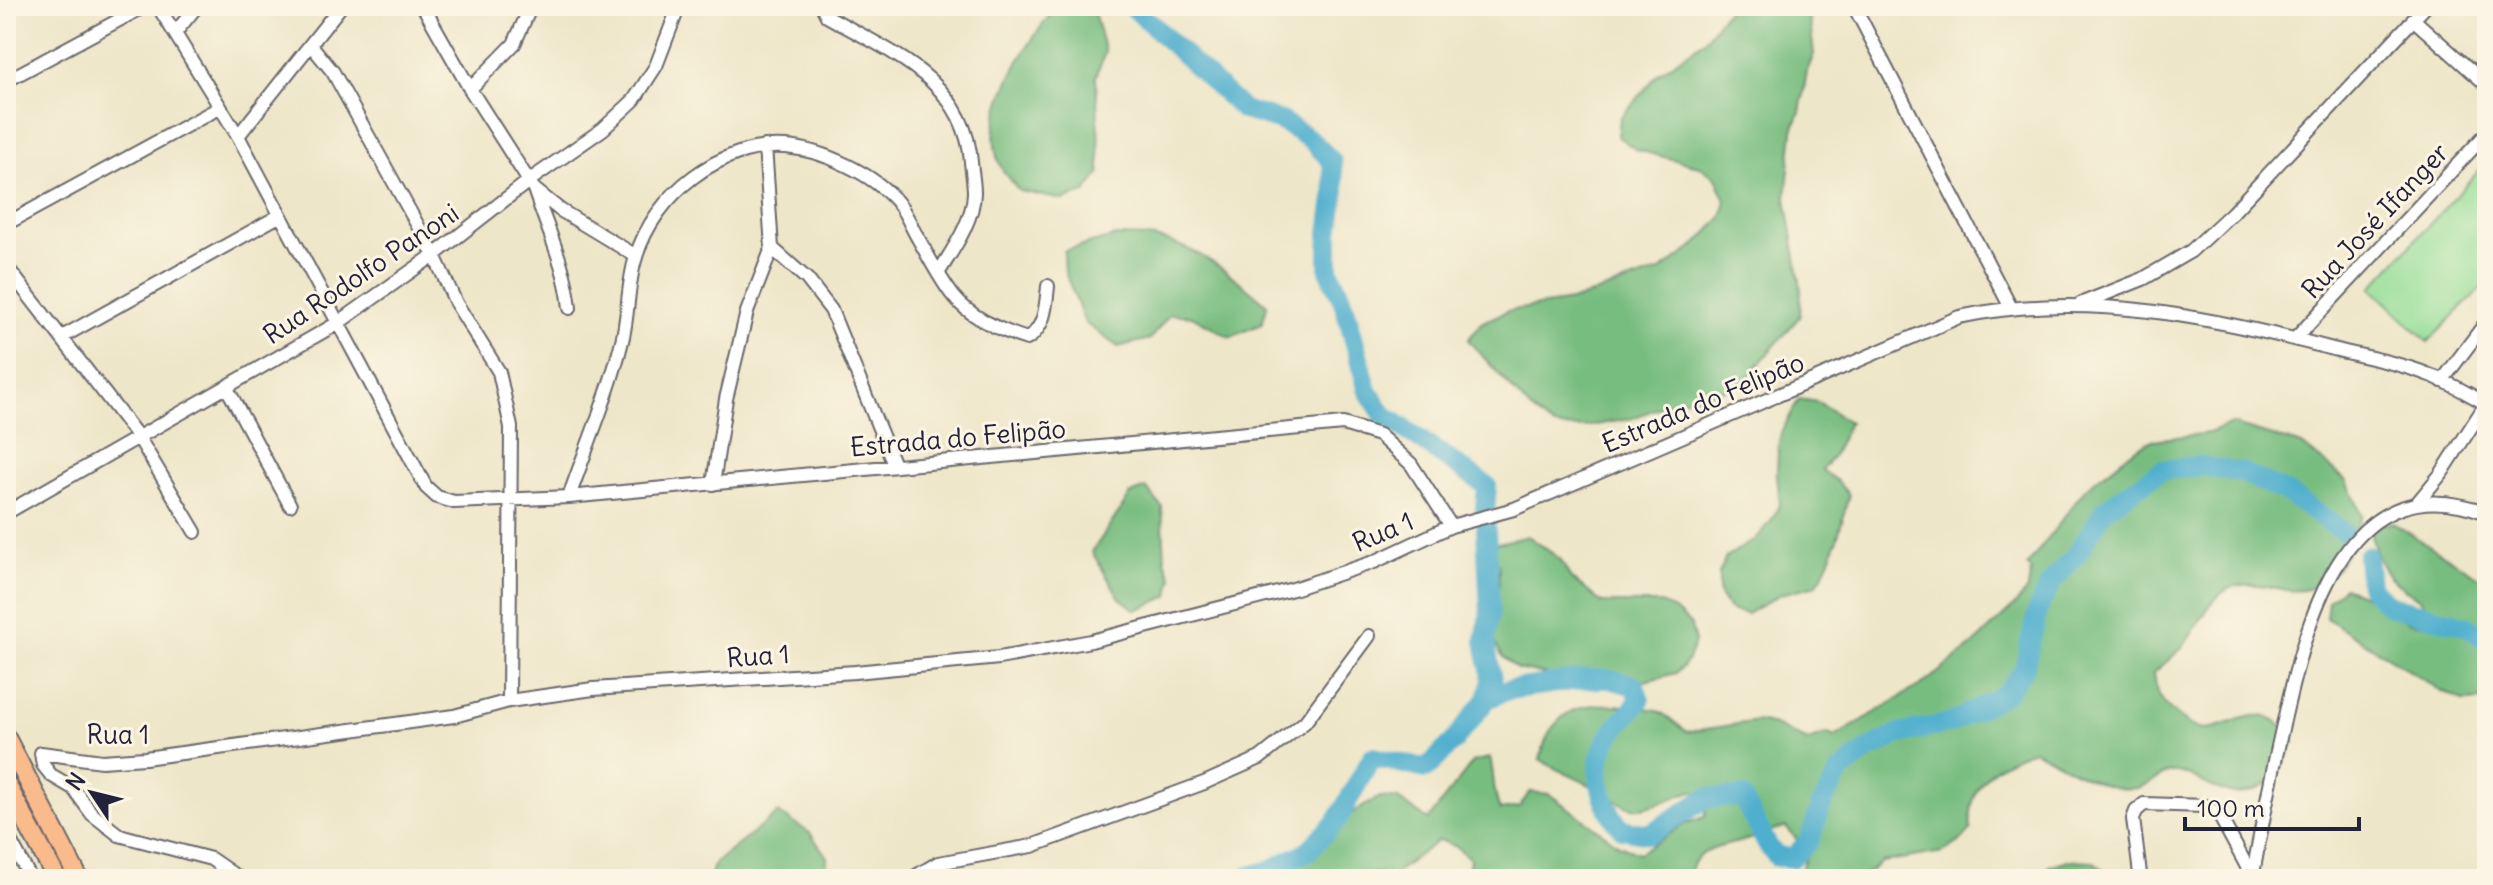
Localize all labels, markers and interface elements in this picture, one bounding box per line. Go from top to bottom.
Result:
street label: Rua José Ifanger [2294,136,2455,305]
street label: Rua Rodolfo Panoni [257,196,465,351]
street label: Estrada do Felipão [1597,345,1809,460]
street label: Estrada do Felipão [849,412,1067,463]
street label: Rua 1 [1347,504,1418,559]
street label: Rua 1 [725,637,790,674]
street label: Rua 1 [87,718,149,751]
north arrow [52,753,132,833]
text: N [60,767,91,796]
scale bar [2185,781,2359,831]
text: 100 m [2197,793,2265,823]

